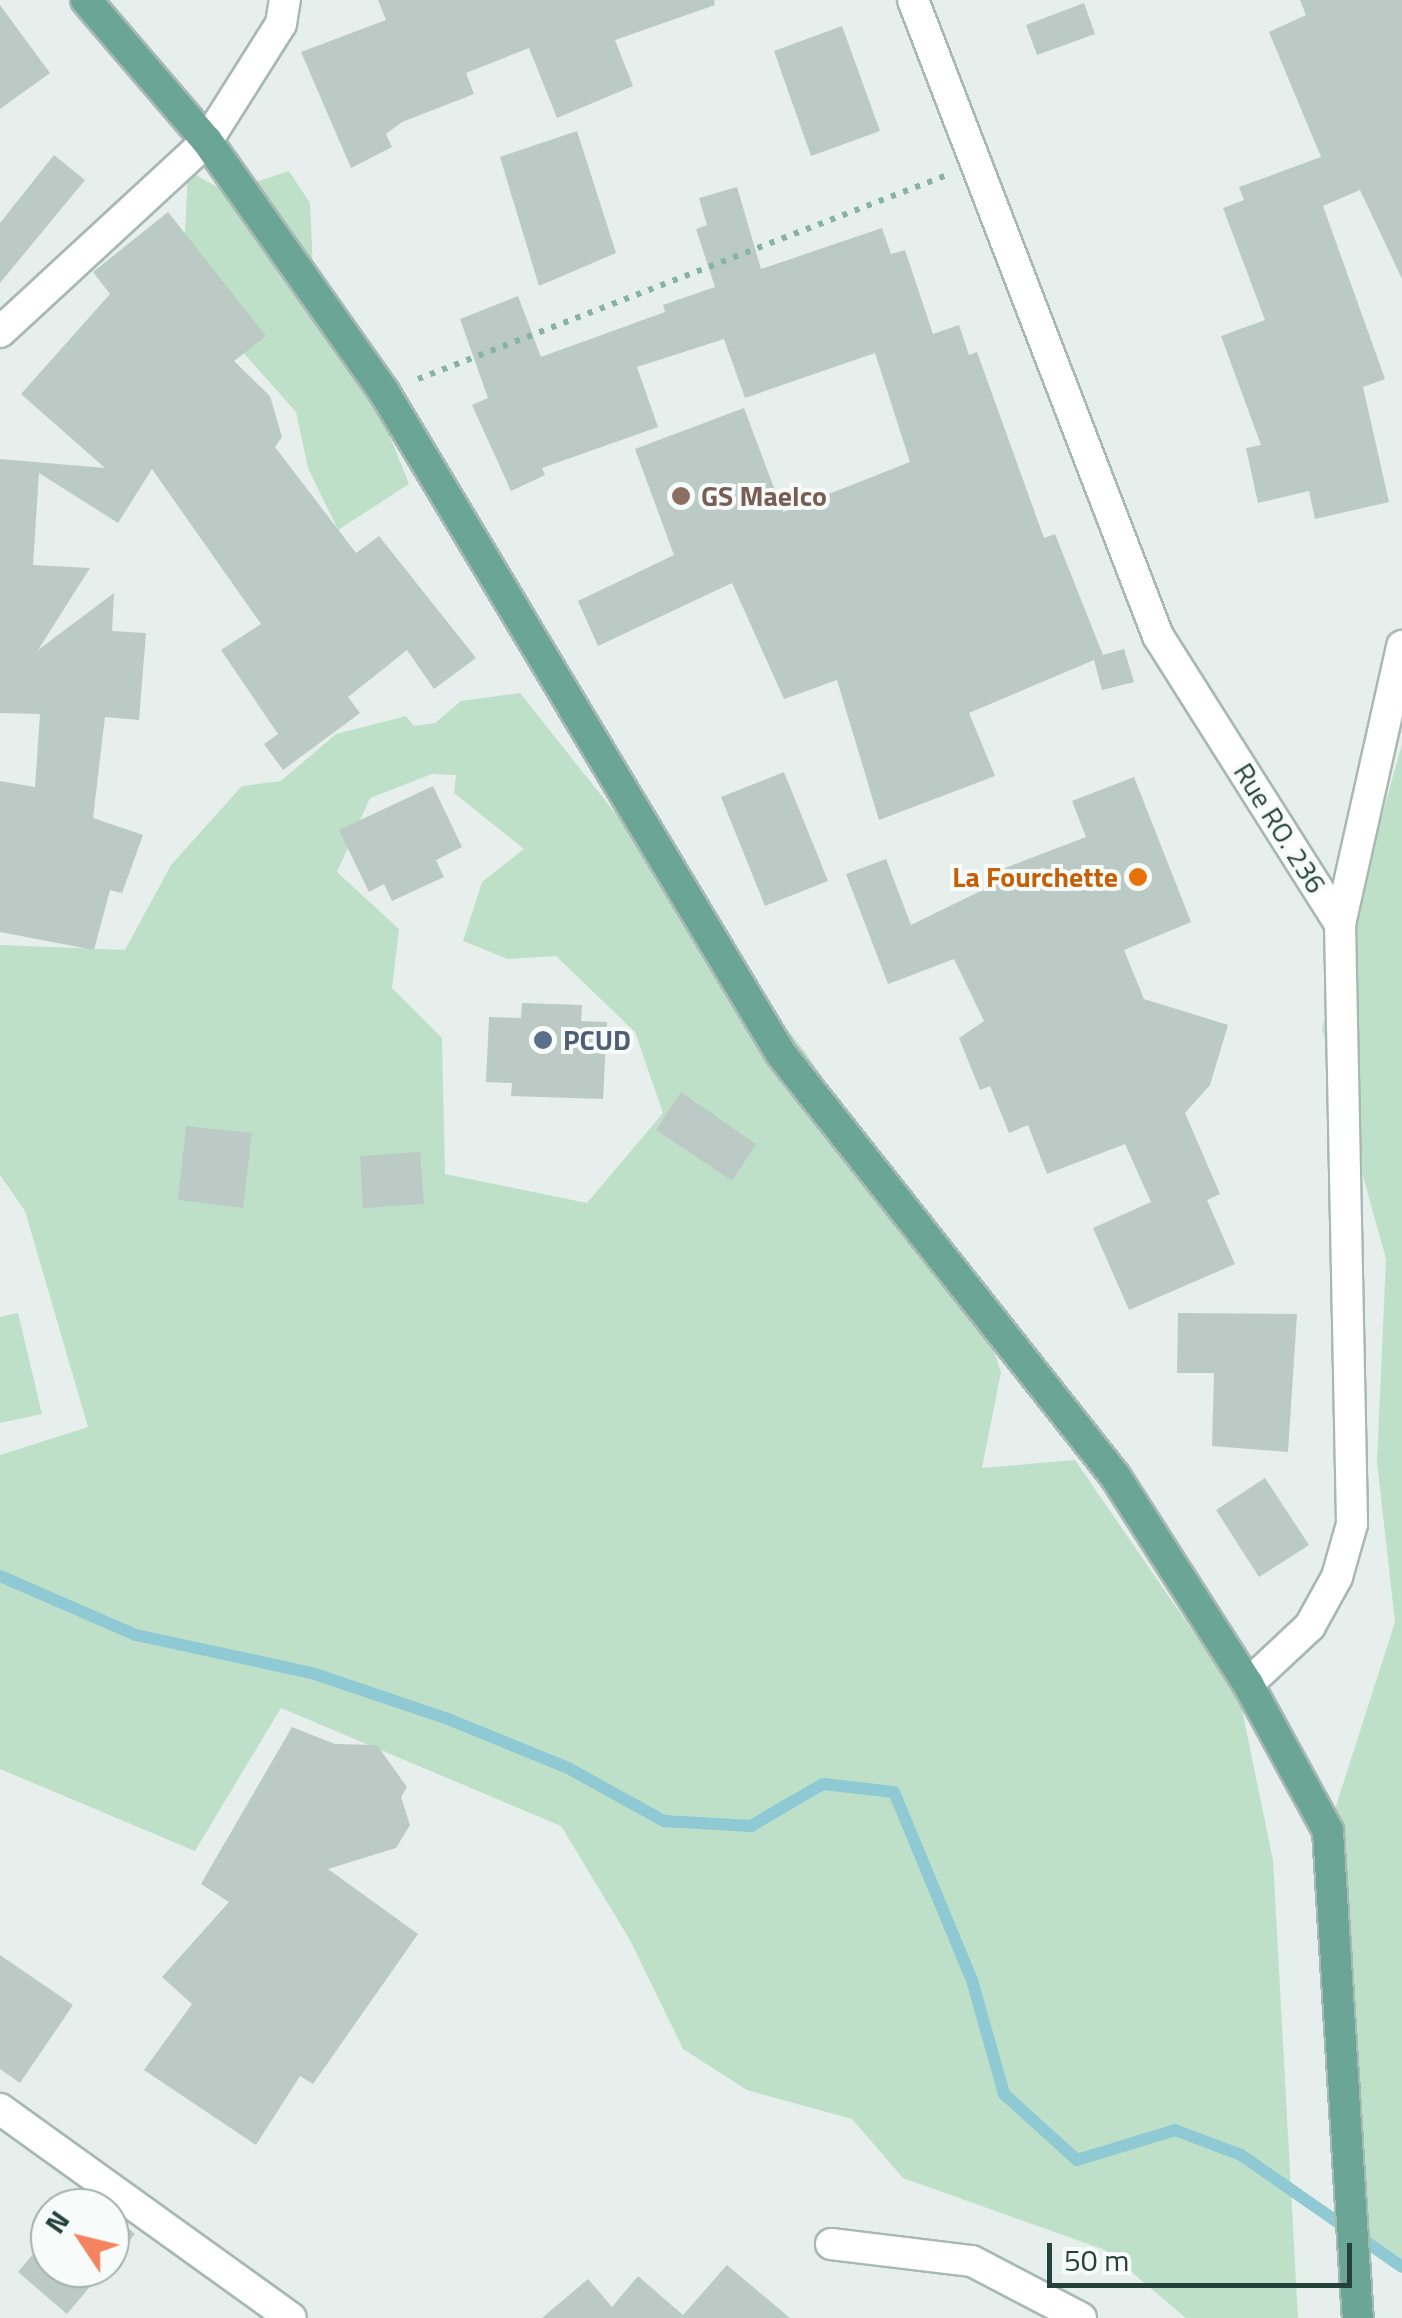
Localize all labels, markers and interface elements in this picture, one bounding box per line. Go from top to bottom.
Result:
place label: GS Maelco [701,479,827,513]
marker: GS Maelco [670,485,692,507]
street label: Rue RO. 236 [1227,757,1333,899]
place label: La Fourchette [952,860,1118,894]
marker: La Fourchette [1127,866,1149,888]
place label: PCUD [563,1023,631,1057]
marker: PCUD [532,1029,554,1051]
north arrow [30,2188,130,2288]
text: N [33,2201,80,2242]
scale bar [1052,2223,1357,2285]
text: 50 m [1064,2237,1129,2283]

